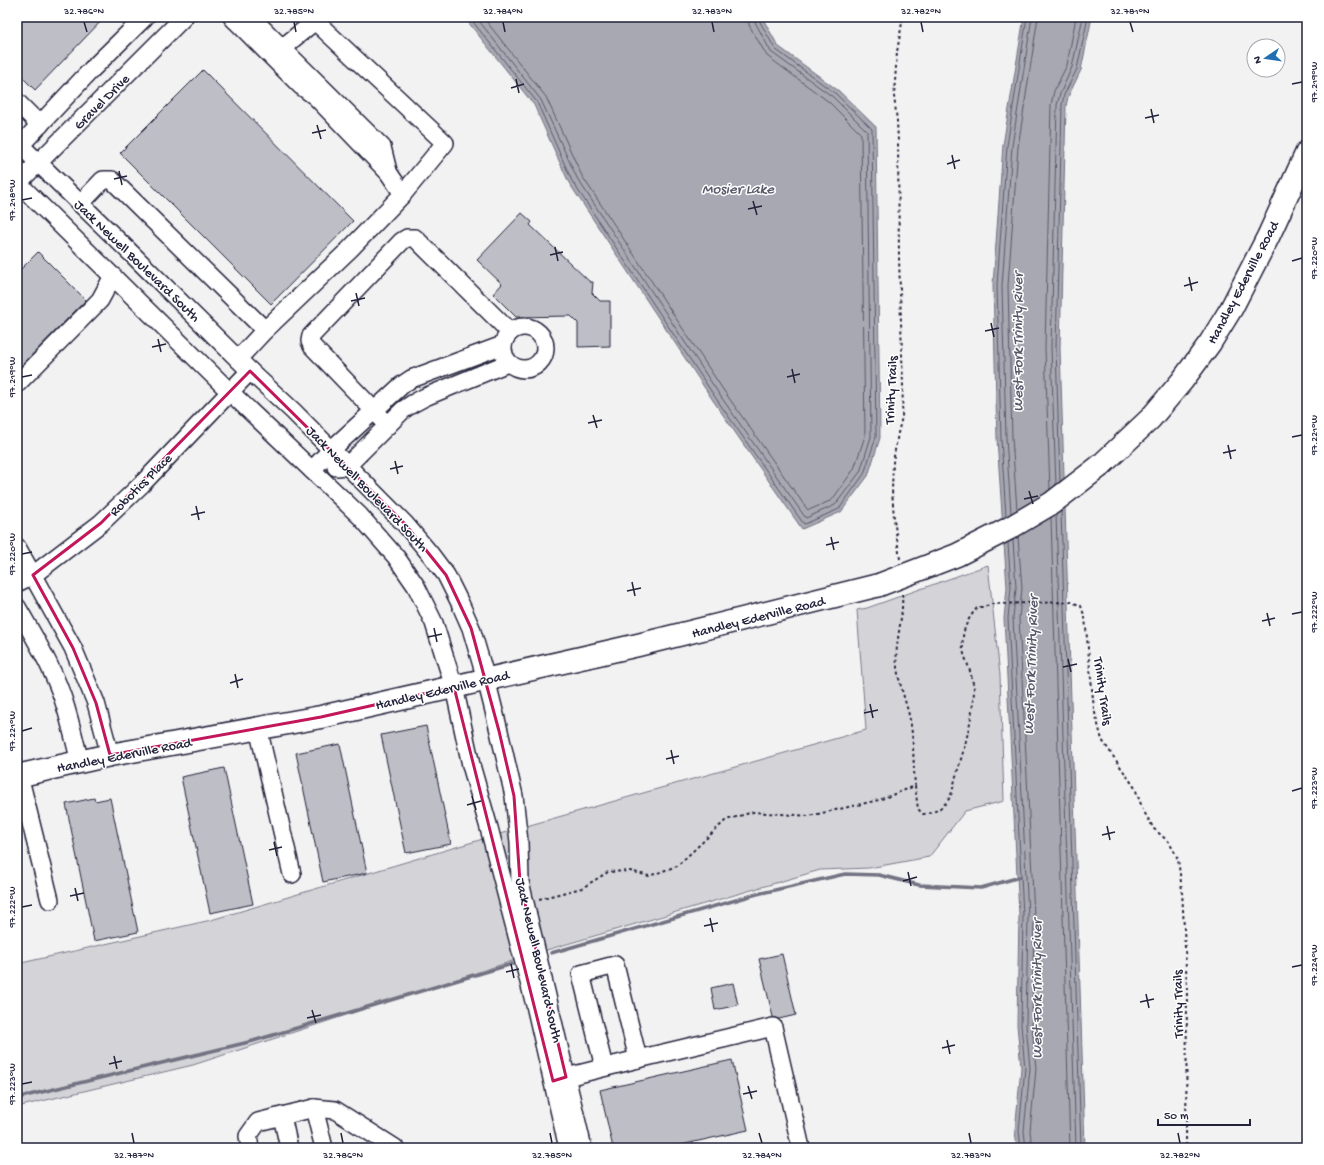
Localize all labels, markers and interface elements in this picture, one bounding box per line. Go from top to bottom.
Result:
text: 32.786°N [63,6,104,18]
text: 32.785°N [273,6,315,18]
text: 32.784°N [482,6,523,18]
text: 32.783°N [691,6,733,18]
text: 32.782°N [900,6,941,18]
text: 32.781°N [1110,6,1150,18]
north arrow [1246,38,1286,78]
text: N [1252,55,1265,65]
text: 97.219°W [1309,61,1321,103]
street label: Gravel Drive [71,71,135,134]
text: 97.218°W [7,179,19,221]
water label: Mosier Lake [702,181,775,199]
street label: Jack Newell Boulevard South [70,197,203,327]
street label: Handley Ederville Road [1205,217,1285,348]
text: 97.220°W [1309,237,1321,280]
water label: West Fork Trinity River [1010,270,1028,412]
street label: Trinity Trails [882,355,903,426]
text: 97.219°W [7,356,19,398]
text: 97.221°W [1309,414,1321,456]
street label: Jack Newell Boulevard South [301,423,431,557]
street label: Robotics Place [107,450,177,521]
text: 97.220°W [7,533,19,576]
text: 97.222°W [1309,591,1321,634]
water label: West Fork Trinity River [1021,592,1044,735]
street label: Handley Ederville Road [690,593,829,643]
street label: Trinity Trails [1088,655,1115,727]
street label: Handley Ederville Road [374,667,513,715]
text: 97.221°W [7,710,19,752]
street label: Handley Ederville Road [56,735,195,778]
text: 97.223°W [1309,767,1321,810]
street label: Jack Newell Boulevard South [510,876,565,1045]
text: 97.222°W [7,886,19,929]
water label: West Fork Trinity River [1029,917,1047,1059]
text: 97.224°W [1309,944,1321,986]
street label: Trinity Trails [1170,969,1189,1039]
text: 97.223°W [7,1063,19,1106]
scale bar [1158,1101,1250,1127]
text: 50 m [1164,1110,1189,1124]
text: 32.787°N [113,1150,155,1162]
text: 32.786°N [322,1150,363,1162]
text: 32.785°N [531,1150,573,1162]
text: 32.784°N [741,1150,782,1162]
text: 32.783°N [950,1150,992,1162]
text: 32.782°N [1159,1150,1200,1162]

